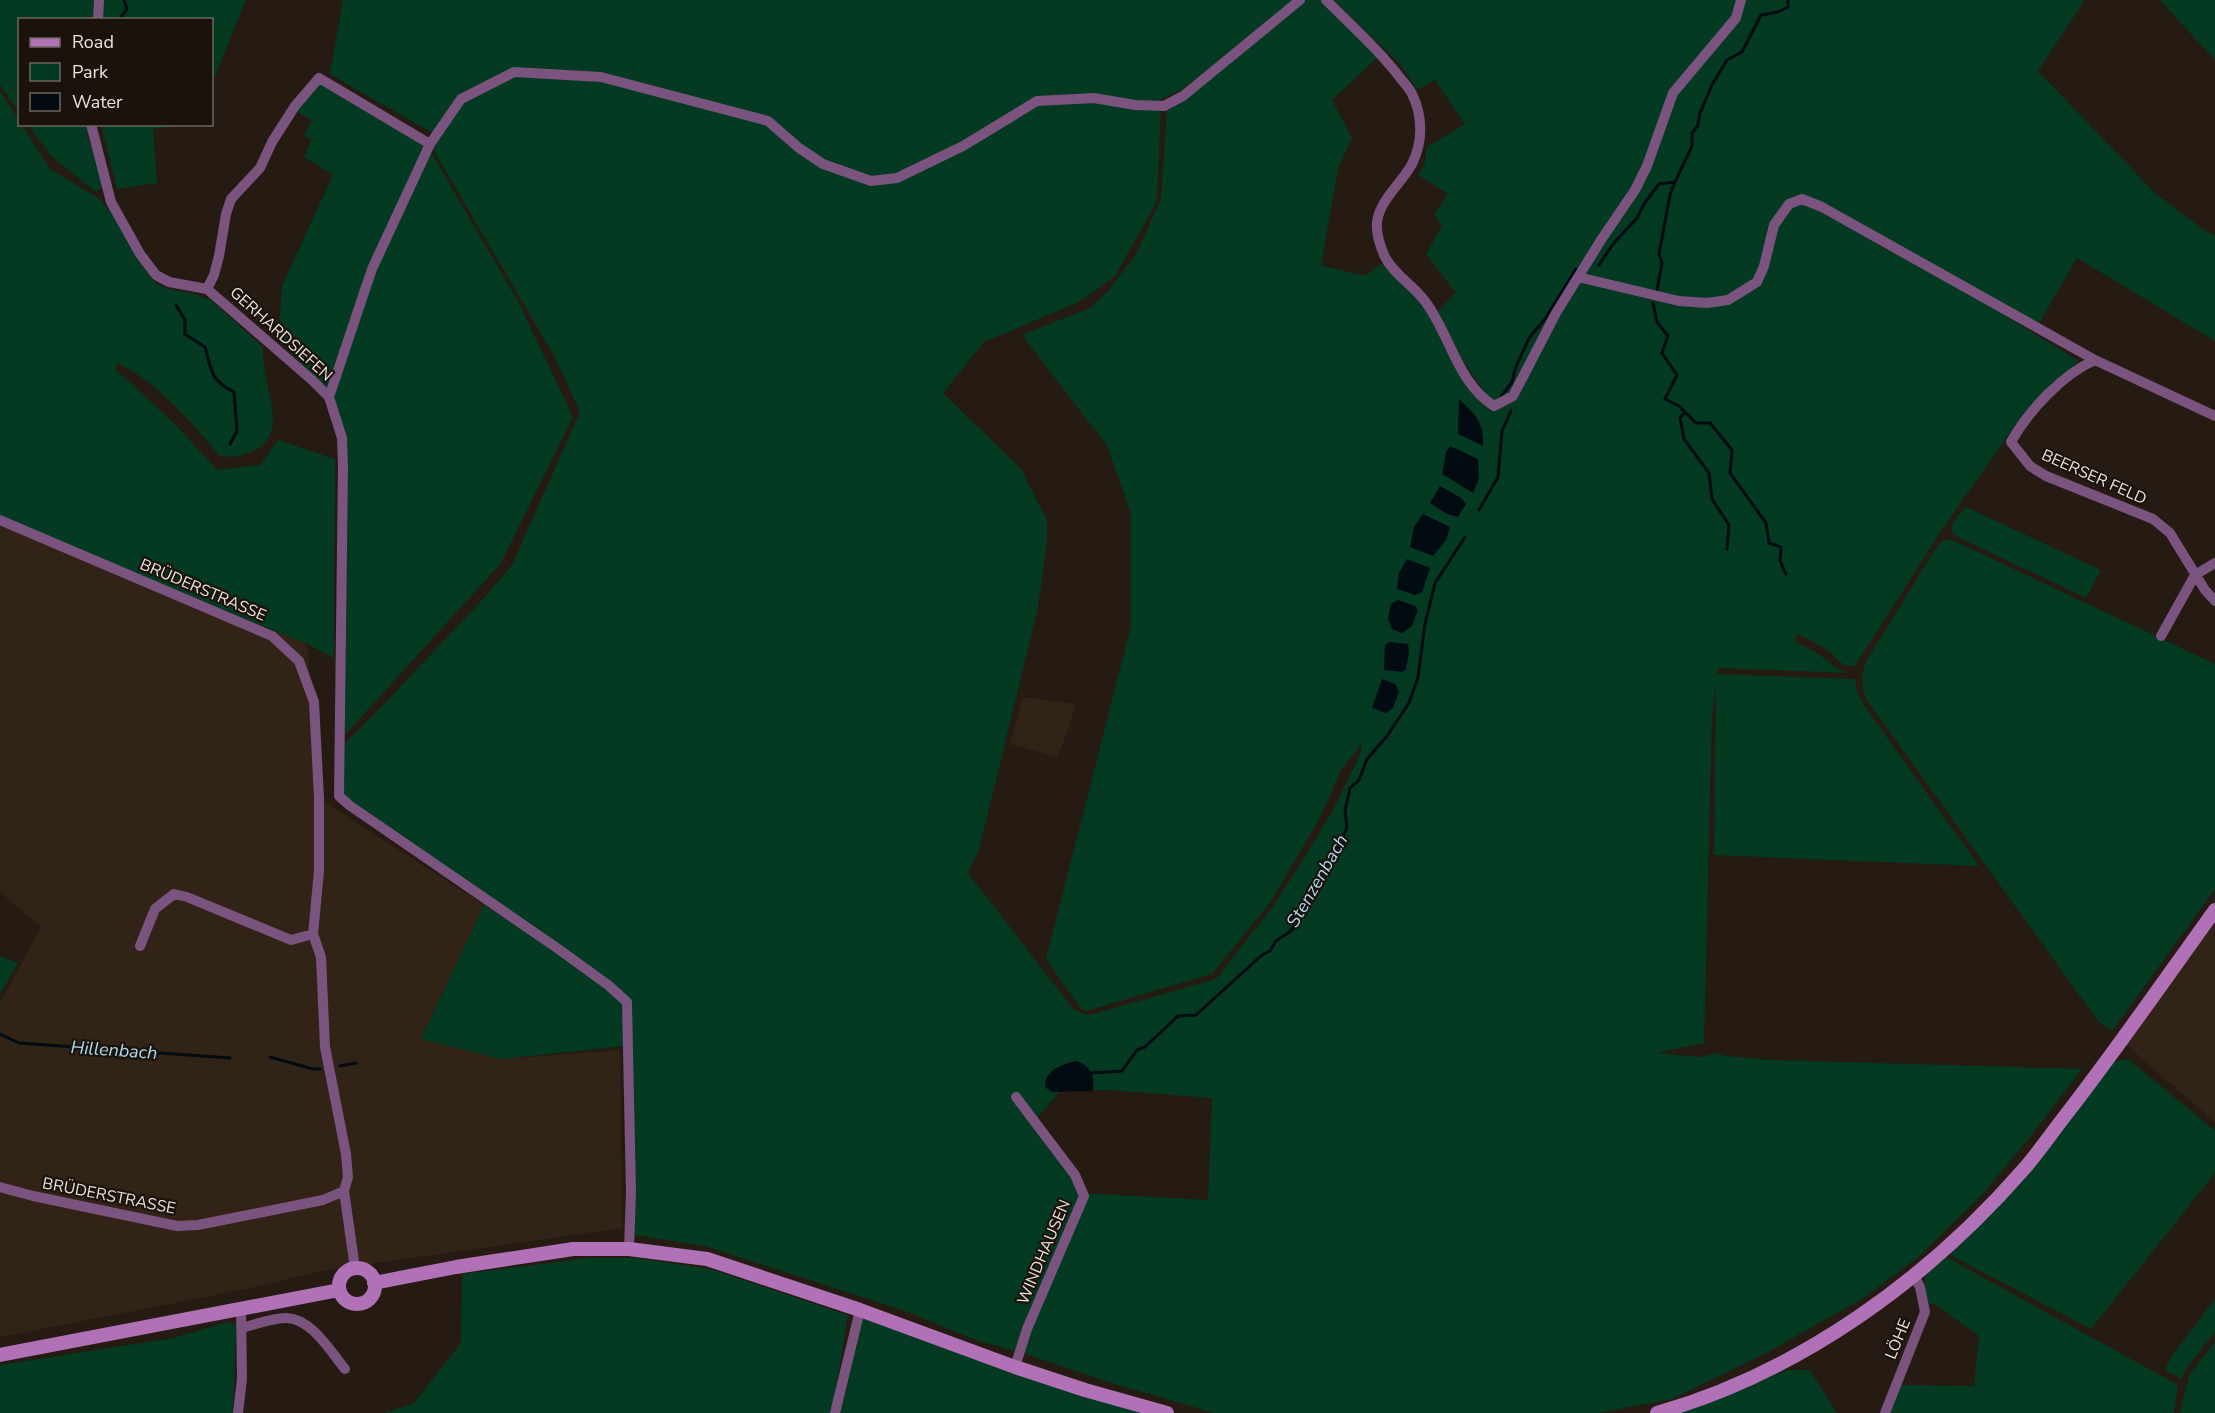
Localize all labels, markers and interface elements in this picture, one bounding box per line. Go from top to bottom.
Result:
legend [18,18,213,126]
text: Road [72,30,114,54]
text: Park [72,60,109,84]
text: Water [72,90,123,114]
street label: GERHARDSIEFEN [225,282,337,386]
street label: BEERSER FELD [2038,444,2150,510]
street label: BRÜDERSTRASSE [136,553,270,627]
water label: Stenzenbach [1281,830,1353,932]
water label: Hillenbach [70,1035,158,1065]
street label: BRÜDERSTRASSE [40,1172,178,1220]
street label: WINDHAUSEN [1012,1196,1076,1308]
street label: LÖHE [1880,1315,1916,1363]

